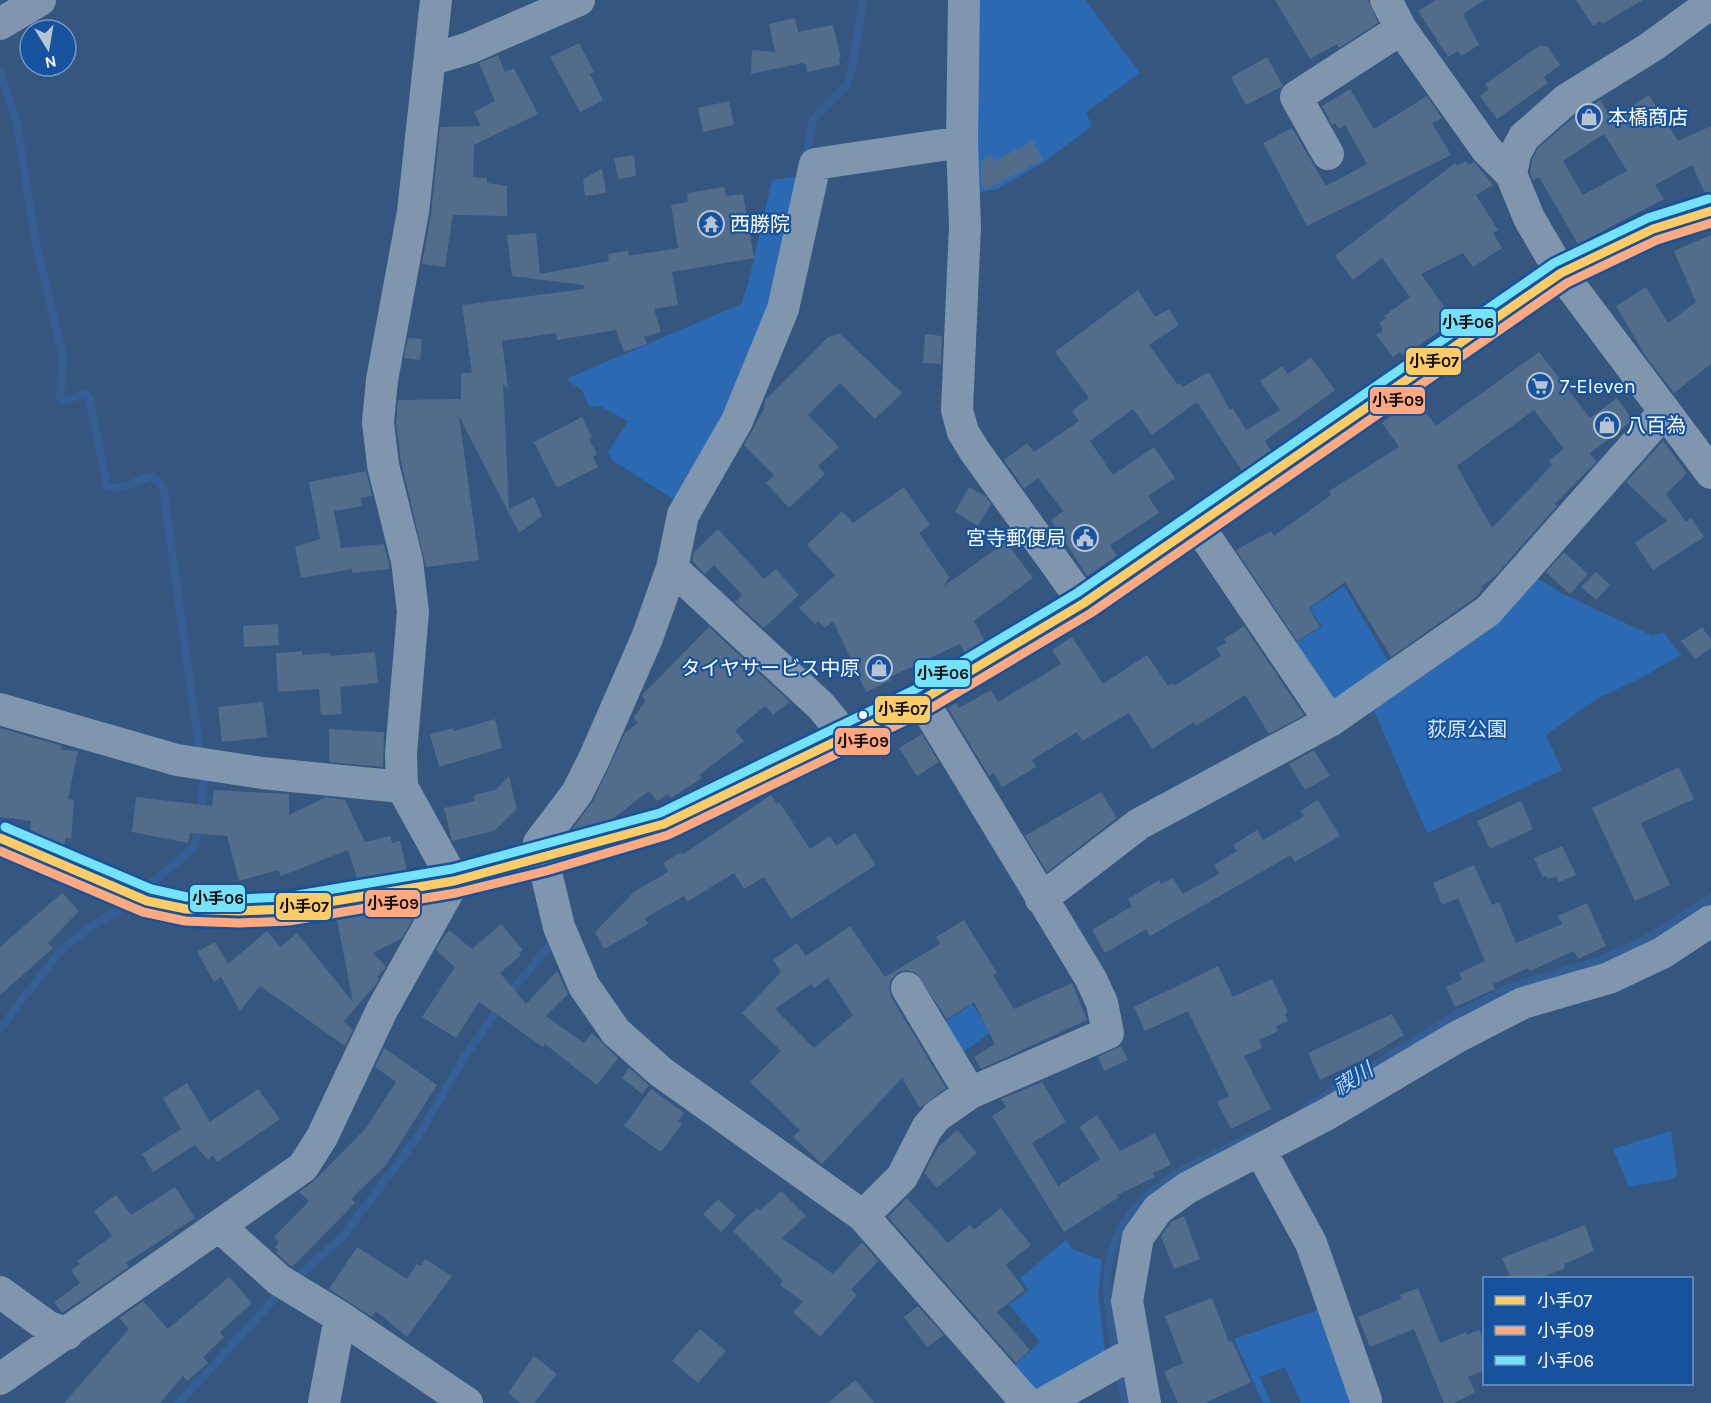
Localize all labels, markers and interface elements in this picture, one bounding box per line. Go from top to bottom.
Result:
north arrow [18,18,78,78]
text: N [43,52,58,73]
shop icon: 本橋商店 [1574,102,1604,132]
place label: 本橋商店 [1608,106,1688,129]
temple icon: 西勝院 [696,209,726,239]
place label: 西勝院 [730,213,790,236]
line badge: 小手06 [1440,308,1497,337]
text: 小手06 [1442,313,1494,332]
line badge: 小手07 [1405,347,1462,376]
text: 小手07 [1409,352,1459,371]
supermarket icon: 7-Eleven [1525,371,1555,401]
place label: 7-Eleven [1560,375,1636,398]
line badge: 小手09 [1369,386,1426,415]
text: 小手09 [1372,391,1424,410]
shop icon: 八百為 [1592,410,1622,440]
place label: 八百為 [1626,414,1686,437]
public building icon: 宮寺郵便局 [1070,523,1100,553]
place label: 宮寺郵便局 [966,527,1066,550]
shop icon: タイヤサービス中原 [864,653,894,683]
place label: タイヤサービス中原 [681,657,860,680]
line badge: 小手06 [914,659,971,688]
text: 小手06 [917,664,969,683]
line badge: 小手07 [874,695,931,724]
text: 小手07 [878,700,928,719]
unlabelled marker [857,709,869,721]
park label: 荻原公園 [1427,718,1507,741]
line badge: 小手09 [834,727,891,756]
text: 小手09 [837,732,889,751]
line badge: 小手06 [189,884,246,913]
text: 小手06 [192,889,244,908]
line badge: 小手09 [364,889,421,918]
line badge: 小手07 [275,892,332,921]
text: 小手09 [367,894,419,913]
text: 小手07 [279,897,329,916]
water label: 禊川 [1329,1057,1379,1100]
legend [1483,1277,1693,1385]
text: 小手07 [1537,1290,1593,1312]
text: 小手09 [1537,1320,1594,1342]
text: 小手06 [1537,1350,1594,1372]

